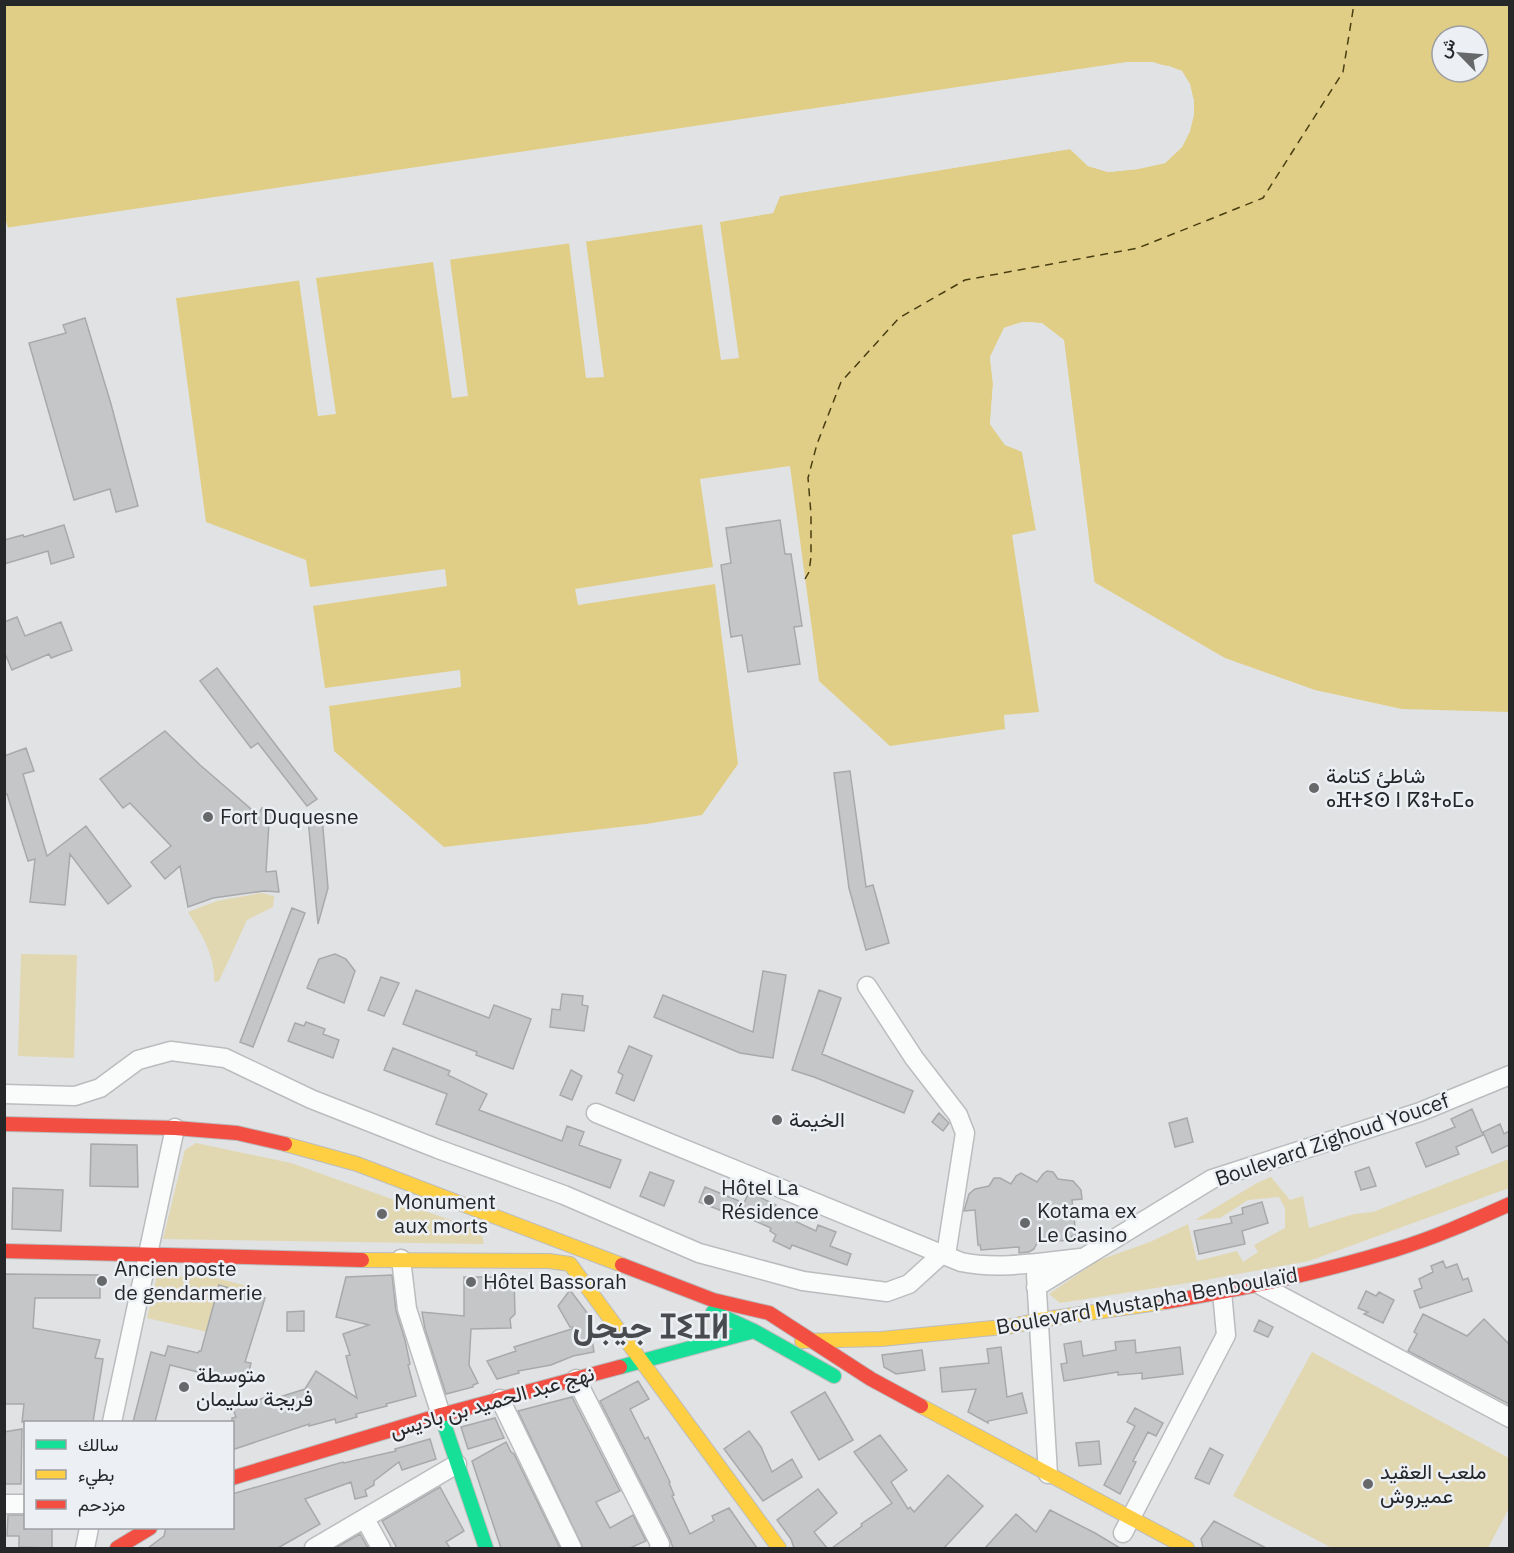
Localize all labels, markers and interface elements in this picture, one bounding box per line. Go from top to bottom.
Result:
north arrow [1430,24,1490,84]
text: ش [1433,35,1460,61]
place label: شاطئ كتامة ⴰⴼⵜⵉⵙ ⵏ ⴽⵓⵜⴰⵎⴰ [1326,761,1474,813]
marker: شاطئ كتامة ⴰⴼⵜⵉⵙ ⵏ ⴽⵓⵜⴰⵎⴰ [1307,781,1321,795]
place label: Fort Duquesne [220,802,358,830]
marker: Fort Duquesne [201,810,215,824]
street label: Boulevard Zighoud Youcef [1211,1086,1453,1192]
place label: الخيمة [789,1105,845,1133]
marker: الخيمة [770,1113,784,1127]
place label: Hôtel La Résidence [721,1173,819,1225]
place label: Monument aux morts [394,1187,496,1239]
marker: Hôtel La Résidence [702,1193,716,1207]
place label: Kotama ex Le Casino [1037,1196,1137,1248]
marker: Monument aux morts [375,1207,389,1221]
marker: Kotama ex Le Casino [1018,1216,1032,1230]
place label: Ancien poste de gendarmerie [114,1254,263,1306]
street label: Boulevard Mustapha Benboulaïd [994,1260,1300,1340]
place label: Hôtel Bassorah [483,1267,627,1295]
marker: Ancien poste de gendarmerie [95,1274,109,1288]
marker: Hôtel Bassorah [464,1275,478,1289]
district label: جيجل ⵊⵉⵊⵍ [573,1304,729,1347]
street label: نهج عبد الحميد بن باديس [386,1358,598,1445]
place label: متوسطة فريجة سليمان [196,1360,313,1412]
marker: متوسطة فريجة سليمان [177,1380,191,1394]
legend [24,1421,234,1529]
text: سالك [78,1433,118,1456]
place label: ملعب العقيد عميروش [1380,1457,1487,1509]
text: بطيء [78,1463,114,1490]
marker: ملعب العقيد عميروش [1361,1477,1375,1491]
text: مزدحم [78,1493,125,1517]

